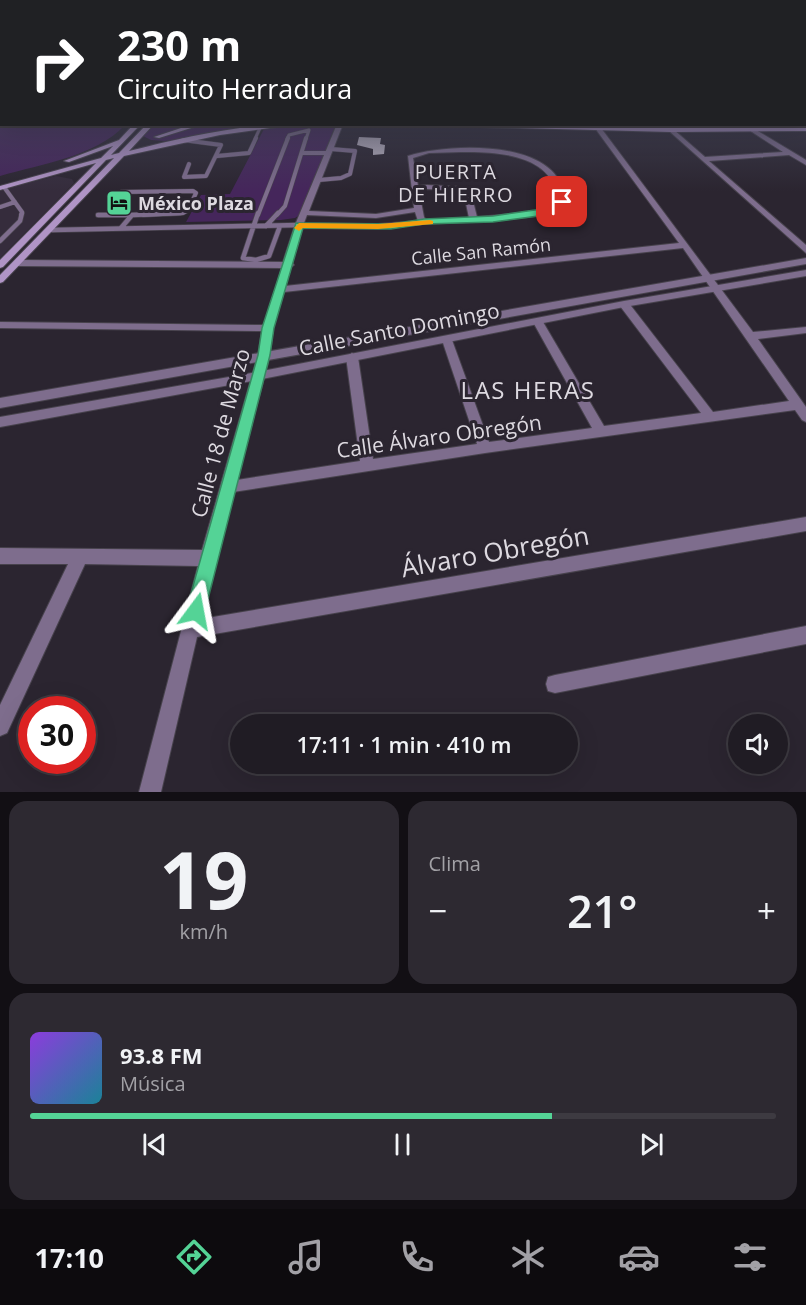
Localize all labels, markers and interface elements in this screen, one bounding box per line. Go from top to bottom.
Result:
text: 230 m [117,16,241,73]
icon: right [18,24,96,102]
text: Circuito Herradura [117,70,352,107]
district label: PUERTA DE HIERRO [398,158,514,208]
pin [536,176,587,227]
icon: arrive [545,185,578,218]
hotel icon: México Plaza [104,188,134,218]
place label: México Plaza [138,191,254,215]
street label: Calle San Ramón [410,232,552,270]
street label: Calle Santo Domingo [296,296,502,362]
street label: Calle 18 de Marzo [184,345,256,521]
district label: LAS HERAS [461,373,595,406]
street label: Calle Álvaro Obregón [335,408,543,464]
street label: Álvaro Obregón [398,517,592,585]
position arrow [164,579,228,643]
speed limit sign: 30 [18,696,96,774]
map controls [728,714,788,774]
button: sound [728,714,788,774]
text: 17:11 · 1 min · 410 m [296,729,512,759]
text: 19 [159,826,248,932]
text: Clima [429,850,481,877]
text: 21° [567,880,638,941]
text: − [429,888,447,933]
text: + [757,888,776,933]
text: km/h [179,918,228,945]
text: 93.8 FM [120,1040,203,1070]
text: Música [120,1070,186,1097]
icon: previous [138,1128,171,1161]
icon: pause [386,1128,419,1161]
icon: next [635,1128,668,1161]
icon: directions [173,1236,215,1278]
icon: music [285,1236,327,1278]
icon: phone [396,1236,438,1278]
icon: climate [507,1236,549,1278]
icon: car [618,1236,660,1278]
icon: filters [729,1236,771,1278]
text: 17:10 [35,1239,104,1276]

